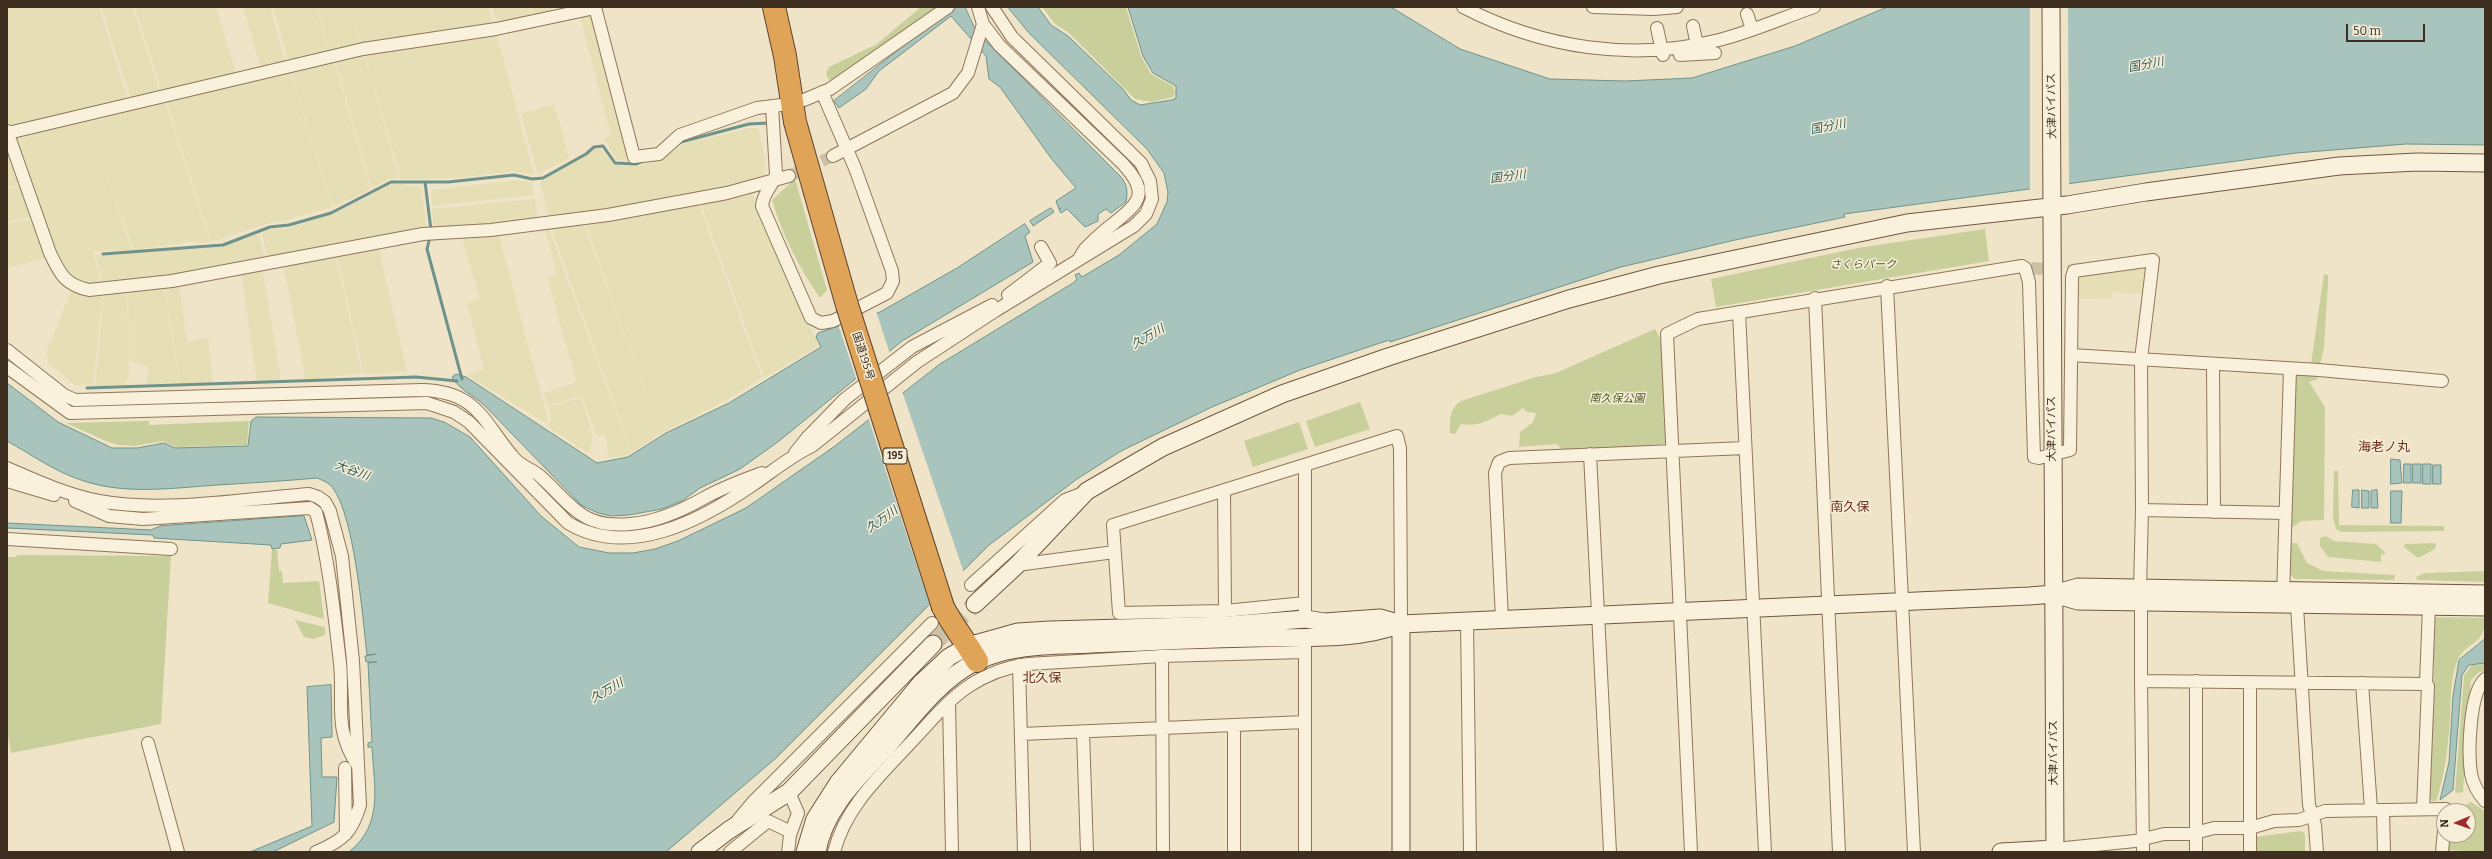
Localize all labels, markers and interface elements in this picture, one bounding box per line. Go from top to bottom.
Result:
scale bar [2348,16,2427,42]
text: 50 m [2353,24,2381,38]
water label: 国分川 [2127,54,2165,76]
street label: 大津バイパス [2045,73,2059,139]
water label: 国分川 [1809,116,1847,138]
water label: 国分川 [1489,168,1527,186]
park label: さくらパーク [1830,258,1896,272]
water label: 久万川 [1129,322,1167,352]
street label: 国道195号 [849,330,877,382]
park label: 南久保公園 [1590,392,1644,406]
street label: 大津バイパス [2045,396,2059,462]
district label: 海老ノ丸 [2358,439,2410,455]
road number: 195 [883,448,907,464]
water label: 大谷川 [333,458,371,484]
district label: 南久保 [1831,499,1869,515]
water label: 久万川 [863,504,901,536]
district label: 北久保 [1023,670,1061,686]
water label: 久万川 [588,676,626,706]
street label: 大津バイパス [2047,720,2061,786]
north arrow [2436,803,2476,843]
text: N [2438,819,2451,828]

